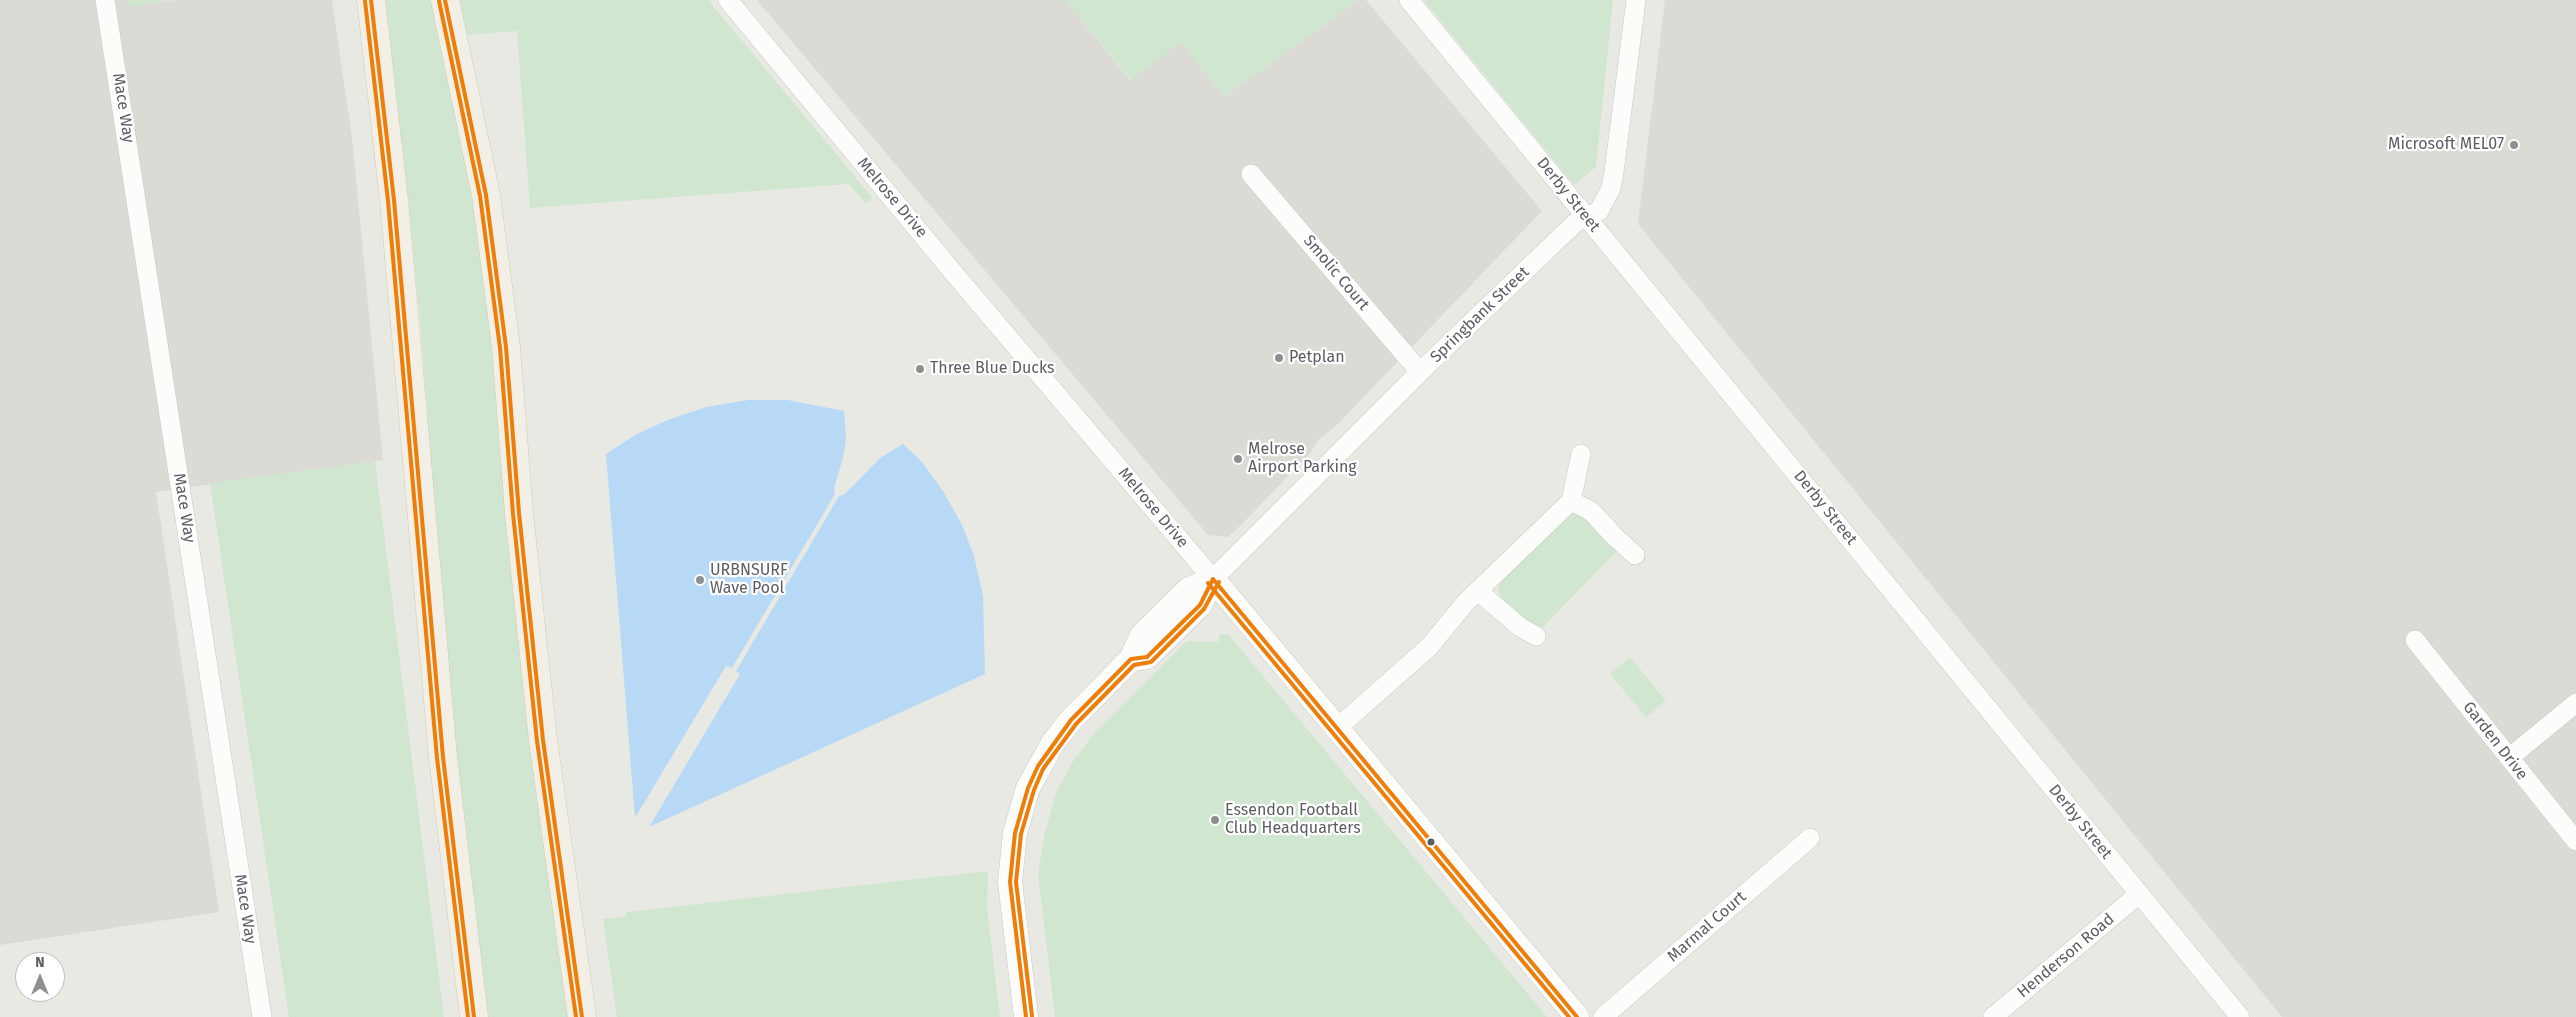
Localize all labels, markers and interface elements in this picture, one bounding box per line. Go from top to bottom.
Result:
street label: Mace Way [108,72,138,144]
place label: Microsoft MEL07 [2388,135,2504,155]
marker: Microsoft MEL07 [2508,139,2520,151]
street label: Melrose Drive [853,154,931,242]
street label: Derby Street [1532,154,1604,236]
street label: Smolic Court [1299,232,1373,314]
street label: Springbank Street [1427,263,1533,367]
place label: Petplan [1289,348,1345,368]
marker: Petplan [1273,352,1285,364]
place label: Three Blue Ducks [930,359,1055,379]
marker: Three Blue Ducks [914,363,926,375]
place label: Melrose Airport Parking [1248,440,1357,478]
marker: Melrose Airport Parking [1232,453,1244,465]
street label: Melrose Drive [1114,464,1192,552]
street label: Derby Street [1789,467,1861,549]
street label: Mace Way [169,472,199,544]
place label: URBNSURF Wave Pool [710,561,788,599]
marker: URBNSURF Wave Pool [694,574,706,586]
street label: Garden Drive [2459,698,2531,784]
street label: Derby Street [2044,781,2116,863]
place label: Essendon Football Club Headquarters [1225,801,1361,839]
marker: Essendon Football Club Headquarters [1209,814,1221,826]
unlabelled marker [1426,837,1436,847]
street label: Mace Way [230,873,260,945]
street label: Marmal Court [1664,888,1750,966]
street label: Henderson Road [2014,910,2118,1002]
north arrow [15,952,65,1002]
text: N [35,954,45,971]

